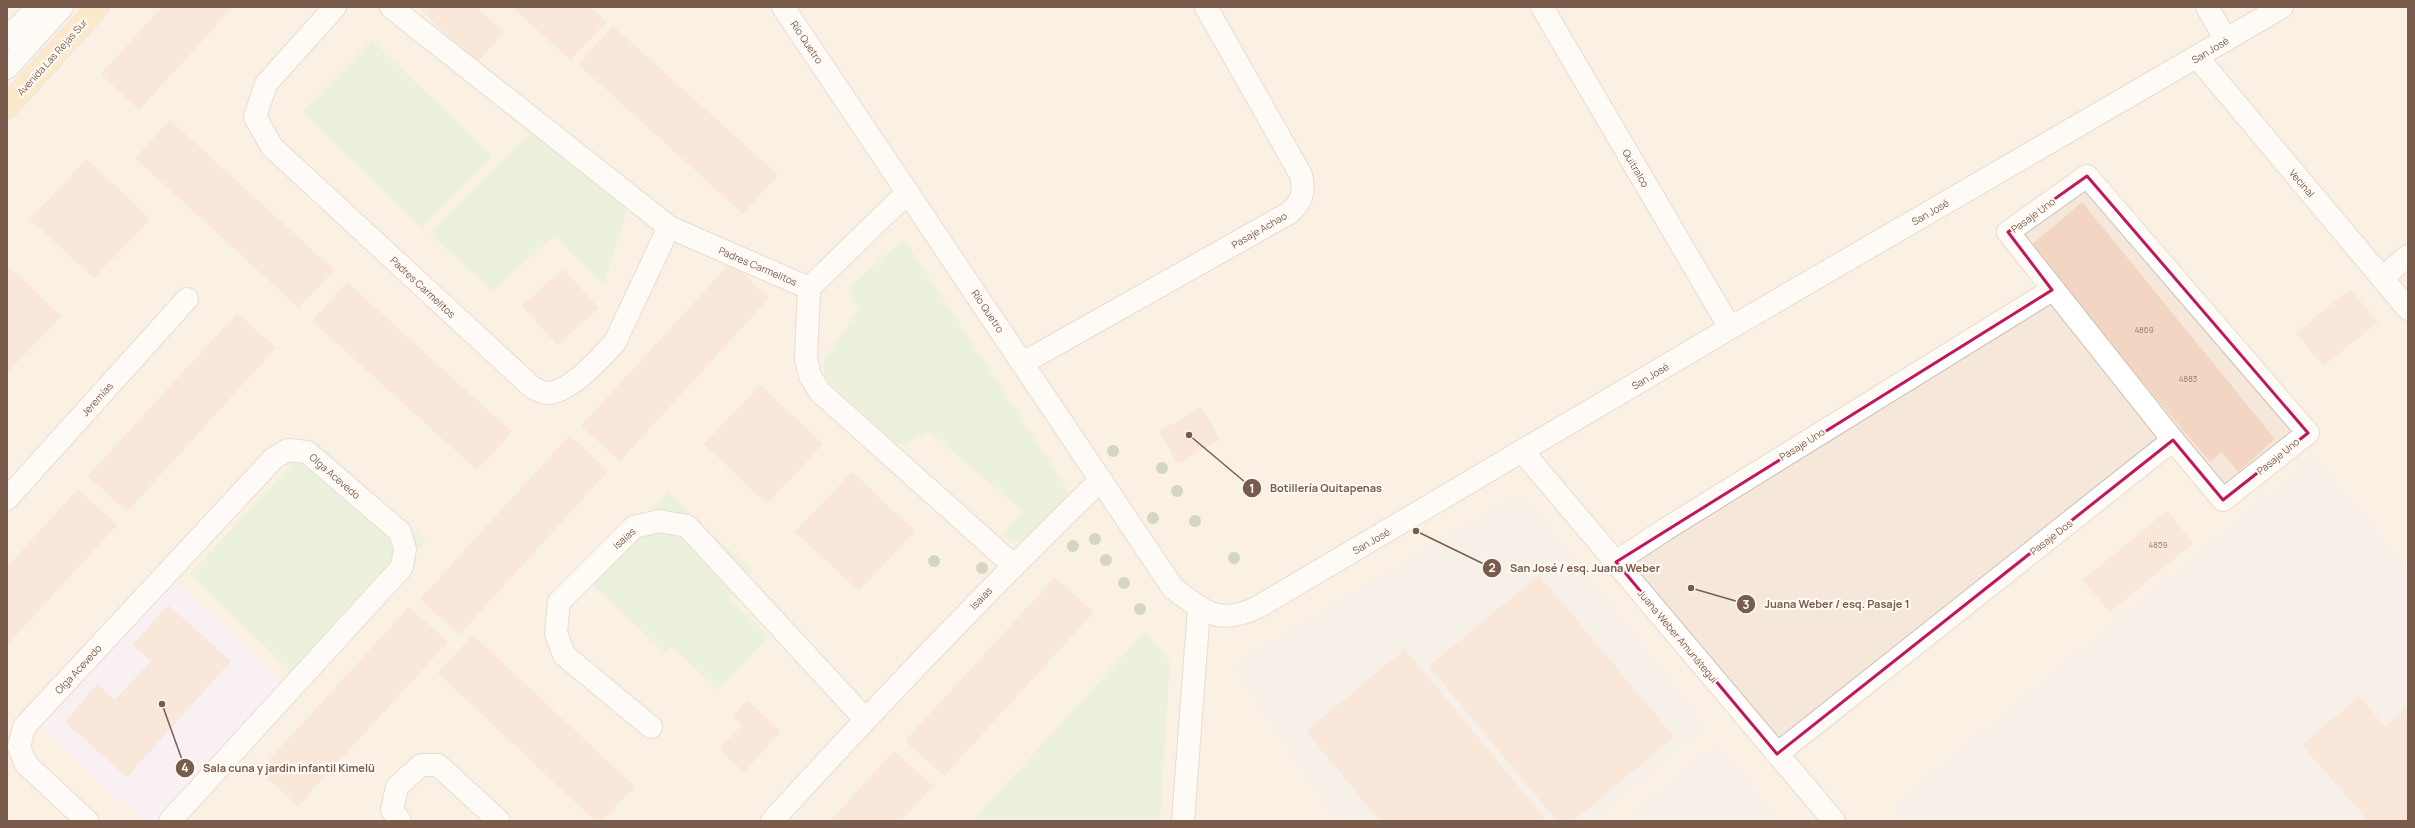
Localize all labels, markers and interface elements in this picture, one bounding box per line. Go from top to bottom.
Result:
street label: Avenida Las Rejas Sur [14,15,91,99]
street label: Río Quetro [787,18,827,66]
street label: San José [2189,33,2231,67]
street label: Quitralco [1619,146,1653,190]
street label: Vecinal [2286,166,2318,200]
street label: Pasaje Uno [2008,194,2058,236]
street label: San José [1909,196,1951,228]
street label: Pasaje Achao [1229,208,1289,252]
street label: Padres Carmelitos [717,243,799,289]
street label: Padres Carmelitos [387,253,459,321]
street label: Río Quetro [968,287,1008,335]
house number: 4869 [2134,324,2154,335]
street label: San José [1629,359,1671,393]
house number: 4883 [2179,373,2197,384]
street label: Jeremías [78,379,116,419]
street label: Pasaje Uno [1777,424,1828,464]
street label: Pasaje Uno [2254,434,2302,478]
street label: Olga Acevedo [307,450,363,502]
callout: Botillería Quitapenas [1242,477,1390,500]
text: 1 [1249,480,1255,497]
text: Botillería Quitapenas [1270,480,1382,495]
street label: Pasaje Dos [2027,516,2075,558]
street label: Isaias [610,524,638,552]
street label: San José [1350,525,1392,557]
house number: 4859 [2149,539,2168,550]
callout: San José / esq. Juana Weber [1482,557,1668,580]
text: 2 [1488,559,1496,576]
text: San José / esq. Juana Weber [1510,560,1661,575]
street label: Isaias [967,584,995,612]
street label: Juana Weber Amunátegui [1635,586,1721,686]
callout: Juana Weber / esq. Pasaje 1 [1736,593,1917,616]
text: 3 [1743,596,1750,613]
text: Juana Weber / esq. Pasaje 1 [1764,596,1910,611]
street label: Olga Acevedo [51,641,105,697]
callout: Sala cuna y jardin infantil Kimelü [175,757,383,780]
text: 4 [181,759,189,776]
text: Sala cuna y jardin infantil Kimelü [203,760,375,775]

